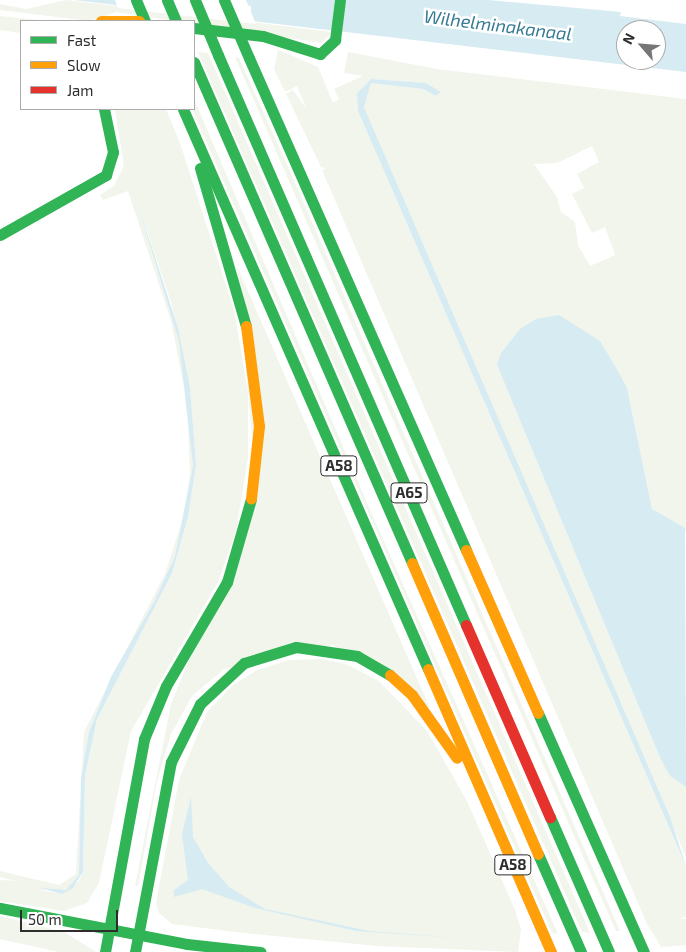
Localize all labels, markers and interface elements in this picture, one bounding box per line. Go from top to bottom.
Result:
water label: Wilhelminakanaal [423,5,573,45]
legend [20,20,195,110]
north arrow [616,20,666,70]
text: N [618,30,638,47]
text: Fast [67,31,96,49]
text: Slow [67,56,101,74]
text: Jam [67,81,93,99]
road number: A58 [320,454,358,478]
road number: A65 [390,480,428,506]
road number: A58 [494,852,532,878]
scale bar [22,900,120,932]
text: 50 m [28,910,62,928]

